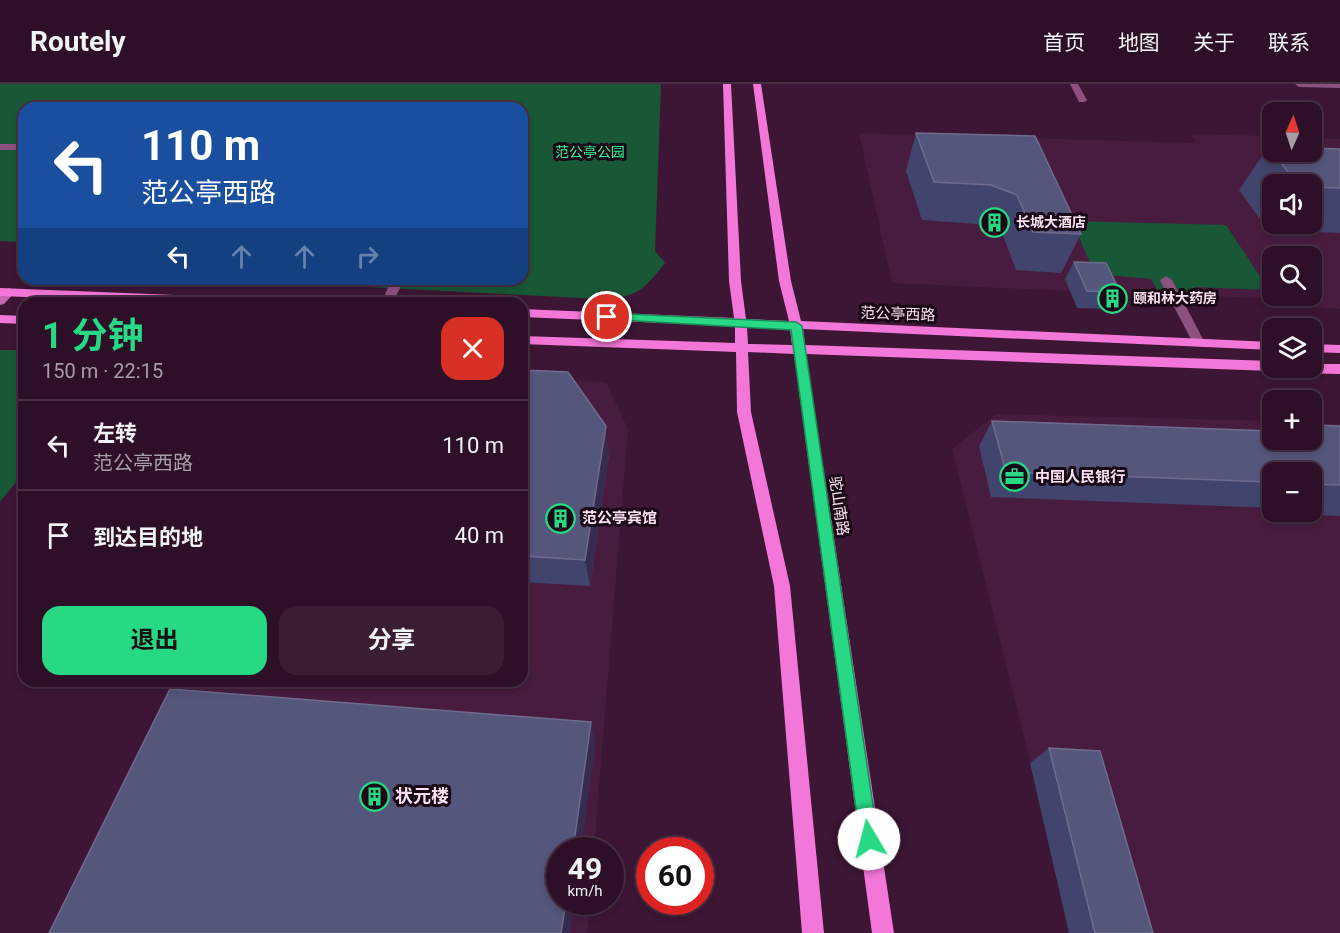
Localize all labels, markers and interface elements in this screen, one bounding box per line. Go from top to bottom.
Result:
text: Routely [30,25,126,58]
text: 首页 [1043,31,1085,55]
text: 地图 [1118,31,1160,55]
text: 关于 [1193,31,1235,55]
text: 联系 [1268,31,1310,55]
north arrow [1262,102,1322,162]
map controls [1262,102,1322,522]
text: 110 m [141,121,260,170]
icon: left [42,126,120,204]
park label: 范公亭公园 [555,144,625,160]
button: sound [1262,174,1322,234]
text: 范公亭西路 [141,177,276,209]
building icon: 长城大酒店 [979,206,1011,238]
place label: 长城大酒店 [1016,214,1086,230]
icon: left [162,240,195,273]
icon: ahead [225,240,258,273]
icon: ahead [288,240,321,273]
icon: right [351,240,384,273]
button: search [1262,246,1322,306]
building icon: 颐和林大药房 [1096,282,1128,314]
place label: 颐和林大药房 [1133,290,1217,306]
pin [581,291,632,342]
icon: arrive [590,300,623,333]
street label: 范公亭西路 [860,304,936,324]
text: 1 分钟 [42,315,144,357]
button: close [441,317,504,380]
button: layers [1262,318,1322,378]
text: 150 m · 22:15 [42,359,163,383]
button: + [1262,390,1322,450]
text: 左转 [93,421,137,446]
icon: left [42,429,75,462]
text: 110 m [442,433,504,458]
text: 范公亭西路 [93,451,193,475]
office icon: 中国人民银行 [998,461,1030,493]
button: − [1262,462,1322,522]
place label: 中国人民银行 [1035,468,1125,486]
street label: 驼山南路 [826,475,852,537]
building icon: 范公亭宾馆 [545,502,577,534]
place label: 范公亭宾馆 [582,509,657,527]
icon: arrive [42,519,75,552]
text: 40 m [455,523,504,548]
text: 到达目的地 [93,525,203,550]
button: 退出 [42,606,267,675]
button: 分享 [279,606,504,675]
building icon: 状元楼 [358,780,390,812]
place label: 状元楼 [395,785,449,806]
position arrow [837,807,901,871]
speed limit sign: 60 [636,837,714,915]
text: 49 [568,851,602,886]
text: km/h [567,882,603,900]

